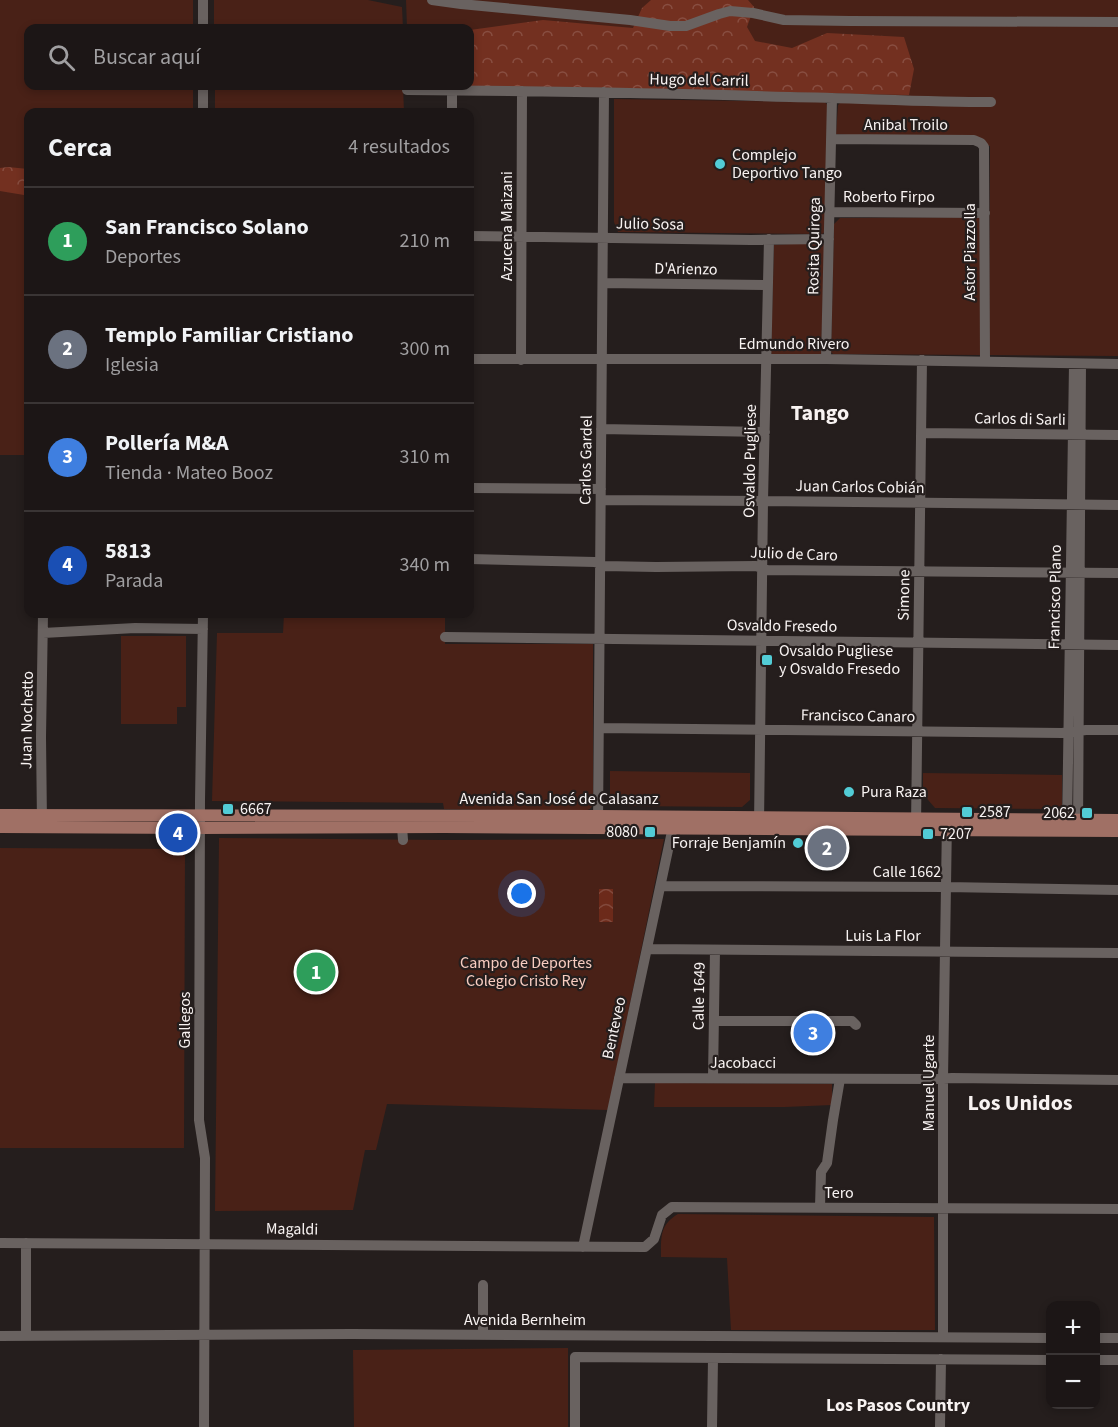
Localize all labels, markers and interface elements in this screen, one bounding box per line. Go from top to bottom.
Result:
search box [24,24,474,90]
icon: search [45,41,78,74]
text: Buscar aquí [93,41,201,73]
street label: Hugo del Carril [649,68,749,92]
street label: Anibal Troilo [864,114,948,136]
text: Cerca [48,129,112,166]
text: 4 resultados [348,133,450,161]
place label: Complejo Deportivo Tango [732,144,842,184]
marker: Complejo Deportivo Tango [713,157,727,171]
street label: Azucena Maizani [496,171,518,281]
street label: Roberto Firpo [843,186,935,208]
street label: Rosita Quiroga [802,197,826,295]
street label: Astor Piazzolla [959,203,981,301]
text: San Francisco Solano [105,211,309,243]
street label: Julio Sosa [616,212,684,236]
text: 1 [62,227,73,255]
text: 210 m [400,227,450,255]
text: Deportes [105,243,181,271]
street label: D'Arienzo [654,257,718,281]
text: Templo Familiar Cristiano [105,319,353,351]
street label: Edmundo Rivero [738,333,850,355]
text: 2 [62,335,73,363]
text: 300 m [400,335,450,363]
text: Iglesia [105,351,159,379]
district label: Tango [791,397,849,429]
street label: Osvaldo Pugliese [738,404,762,518]
street label: Carlos di Sarli [974,407,1066,431]
street label: Carlos Gardel [574,415,598,505]
text: Pollería M&A [105,427,229,459]
text: 3 [62,443,73,471]
text: 310 m [400,443,450,471]
text: Tienda · Mateo Booz [105,459,273,487]
street label: Juan Carlos Cobián [795,475,925,499]
text: 5813 [105,535,151,567]
street label: Julio de Caro [750,541,838,567]
street label: Francisco Plano [1043,544,1067,650]
text: 4 [62,551,73,579]
text: 340 m [400,551,450,579]
text: Parada [105,567,163,595]
street label: Simone [893,569,915,621]
street label: Osvaldo Fresedo [727,614,837,638]
place label: Ovsaldo Pugliese y Osvaldo Fresedo [779,640,900,680]
marker: Ovsaldo Pugliese y Osvaldo Fresedo [760,653,774,667]
street label: Juan Nochetto [15,671,39,769]
street label: Francisco Canaro [801,704,915,728]
place label: Pura Raza [861,781,927,803]
marker: Pura Raza [842,785,856,799]
street label: Avenida San José de Calasanz [459,788,659,810]
place label: 6667 [240,798,272,820]
place label: 2587 [979,801,1011,823]
marker: 6667 [221,802,235,816]
place label: 2062 [1043,802,1075,824]
marker: 2587 [960,805,974,819]
marker: 2062 [1080,806,1094,820]
pin: 4 [158,810,198,856]
place label: 8080 [606,821,638,843]
place label: 7207 [940,823,972,845]
marker: 8080 [643,825,657,839]
pin: 2 [808,826,846,870]
marker: 7207 [921,827,935,841]
place label: Forraje Benjamín [672,832,786,854]
marker: Forraje Benjamín [791,836,805,850]
street label: Calle 1662 [873,861,941,883]
your location [507,879,536,908]
street label: Luis La Flor [845,925,921,947]
pin: 1 [296,950,336,994]
park label: Campo de Deportes Colegio Cristo Rey [460,952,592,992]
street label: Calle 1649 [687,962,711,1030]
street label: Gallegos [174,991,196,1049]
street label: Benteveo [597,995,631,1061]
pin: 3 [794,1010,832,1056]
street label: Manuel Ugarte [918,1034,940,1132]
street label: Jacobacci [710,1052,776,1074]
district label: Los Unidos [967,1087,1073,1119]
street label: Tero [824,1182,854,1204]
street label: Magaldi [266,1218,318,1240]
map controls [1046,1301,1100,1409]
button: + [1046,1301,1100,1355]
street label: Avenida Bernheim [464,1309,586,1331]
button: − [1046,1355,1100,1409]
district label: Los Pasos Country [826,1393,971,1418]

